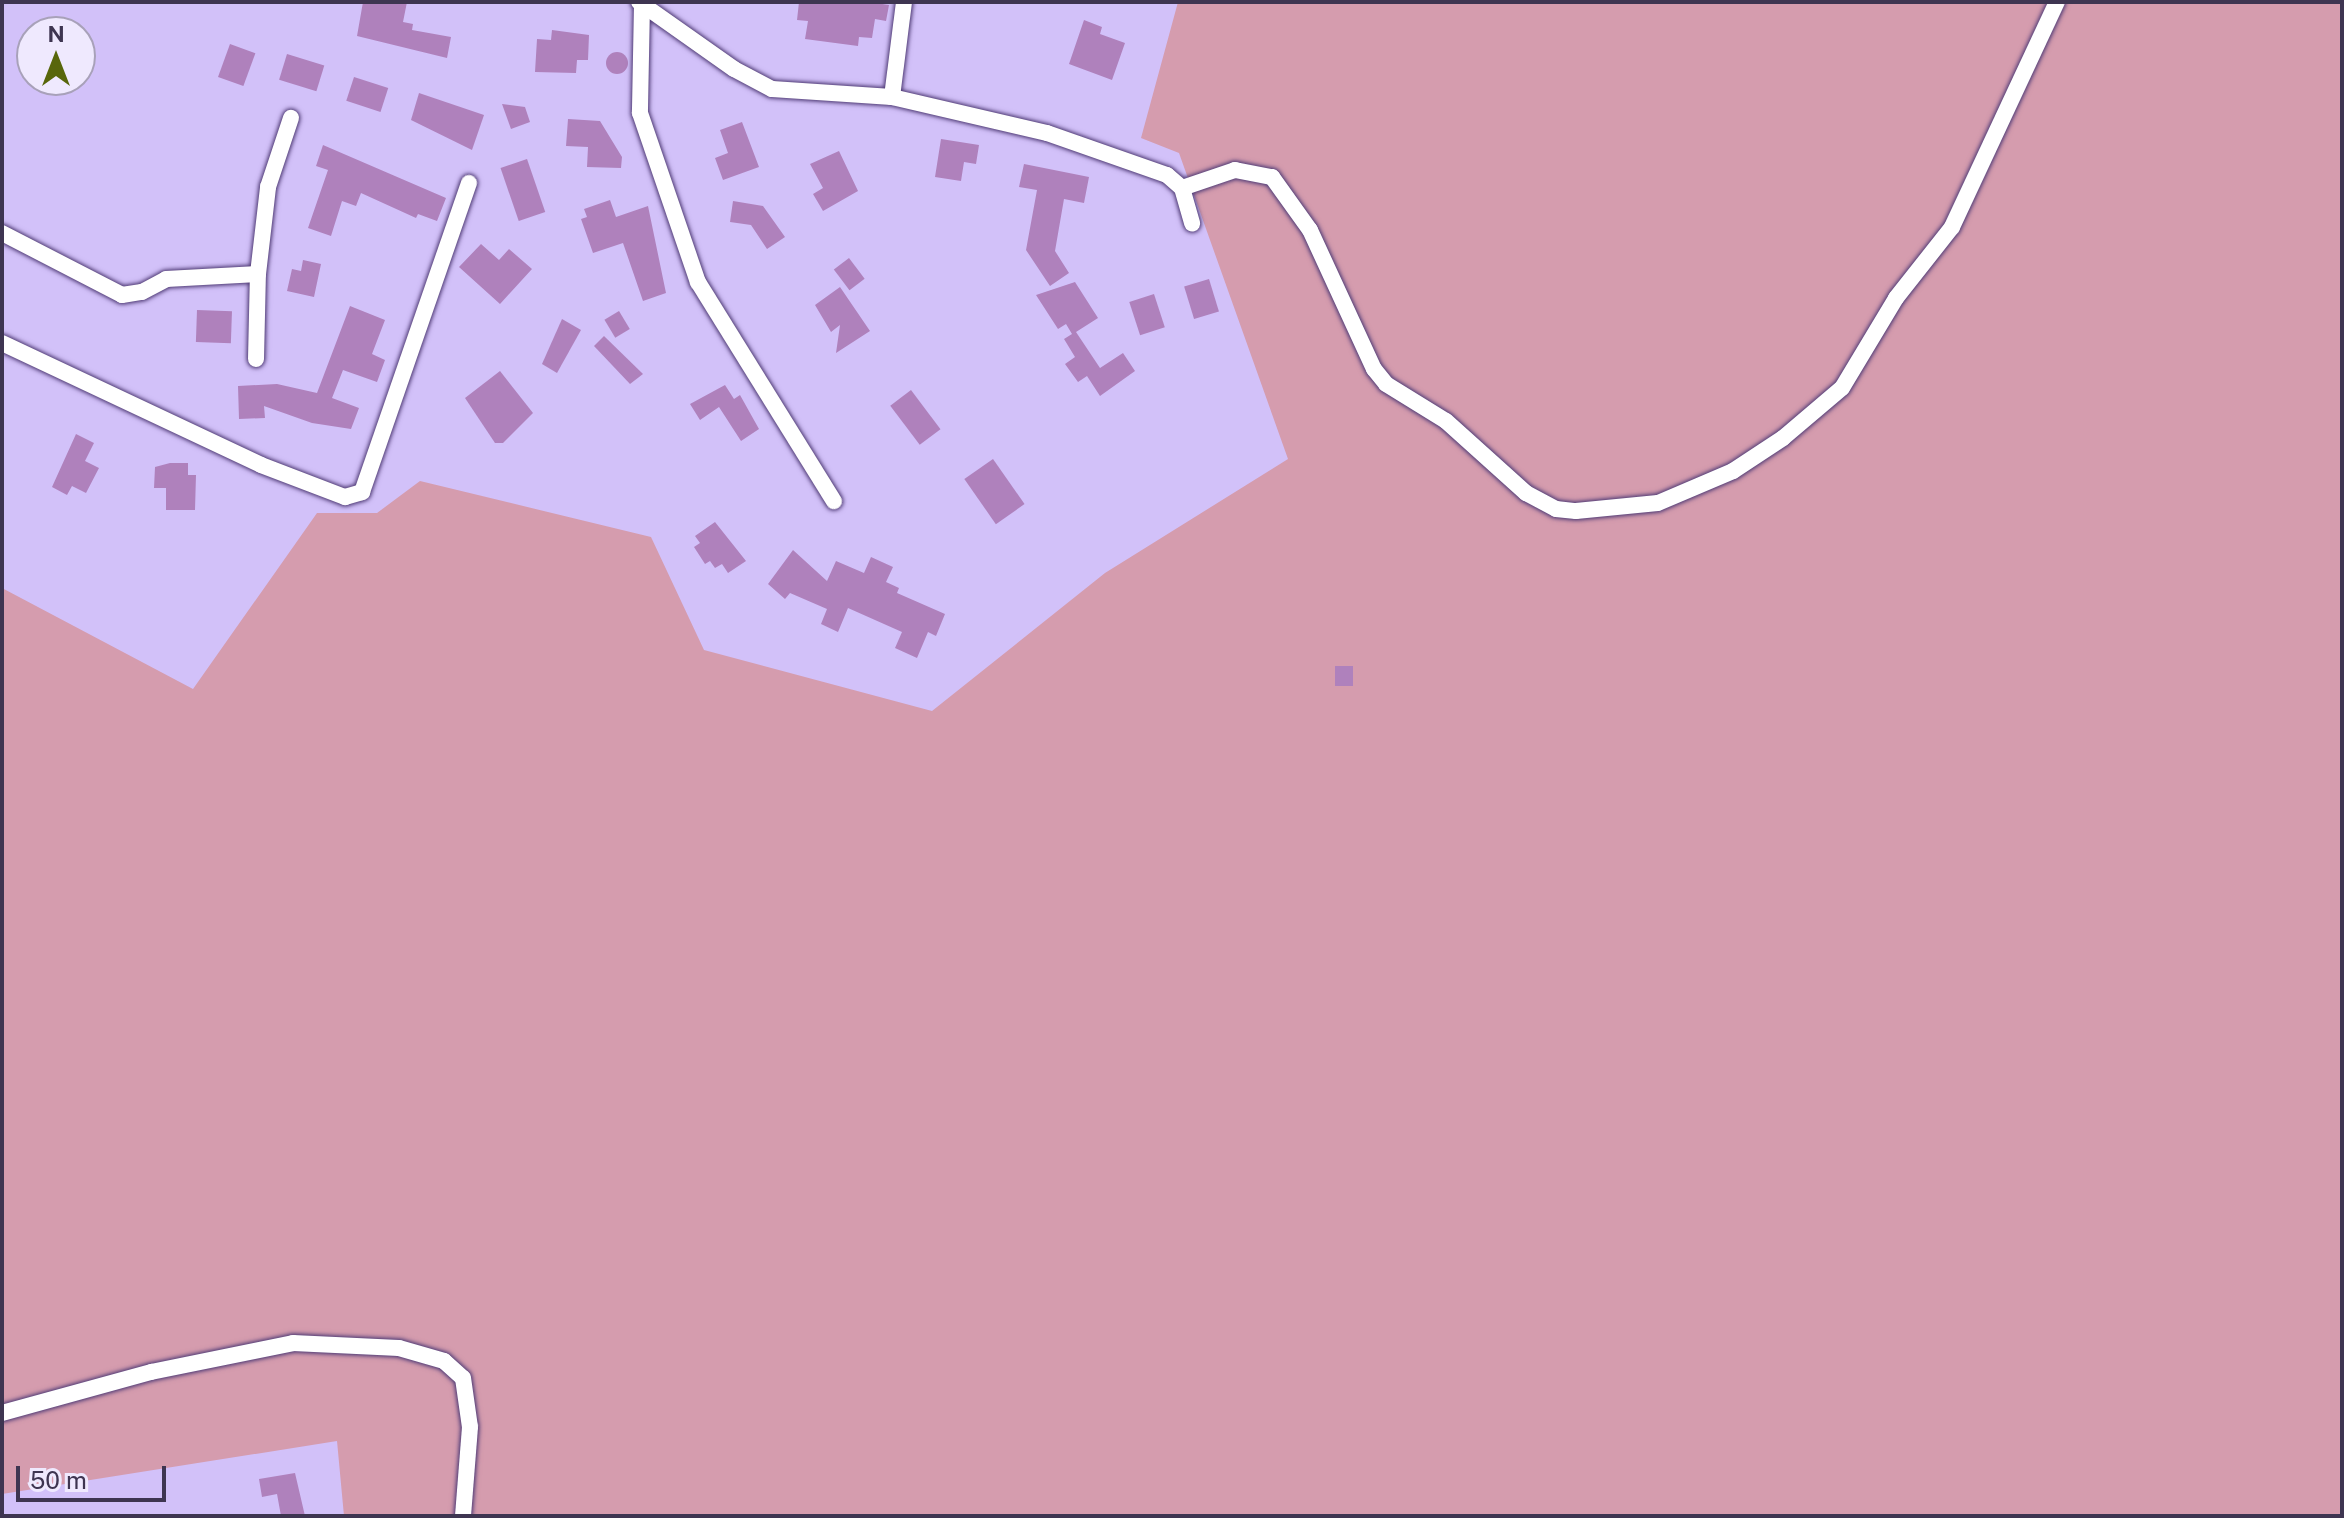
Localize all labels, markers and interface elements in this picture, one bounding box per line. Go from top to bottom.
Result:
north arrow [16,16,96,96]
text: N [47,21,65,47]
scale bar [20,1450,170,1500]
text: 50 m [30,1466,87,1494]

